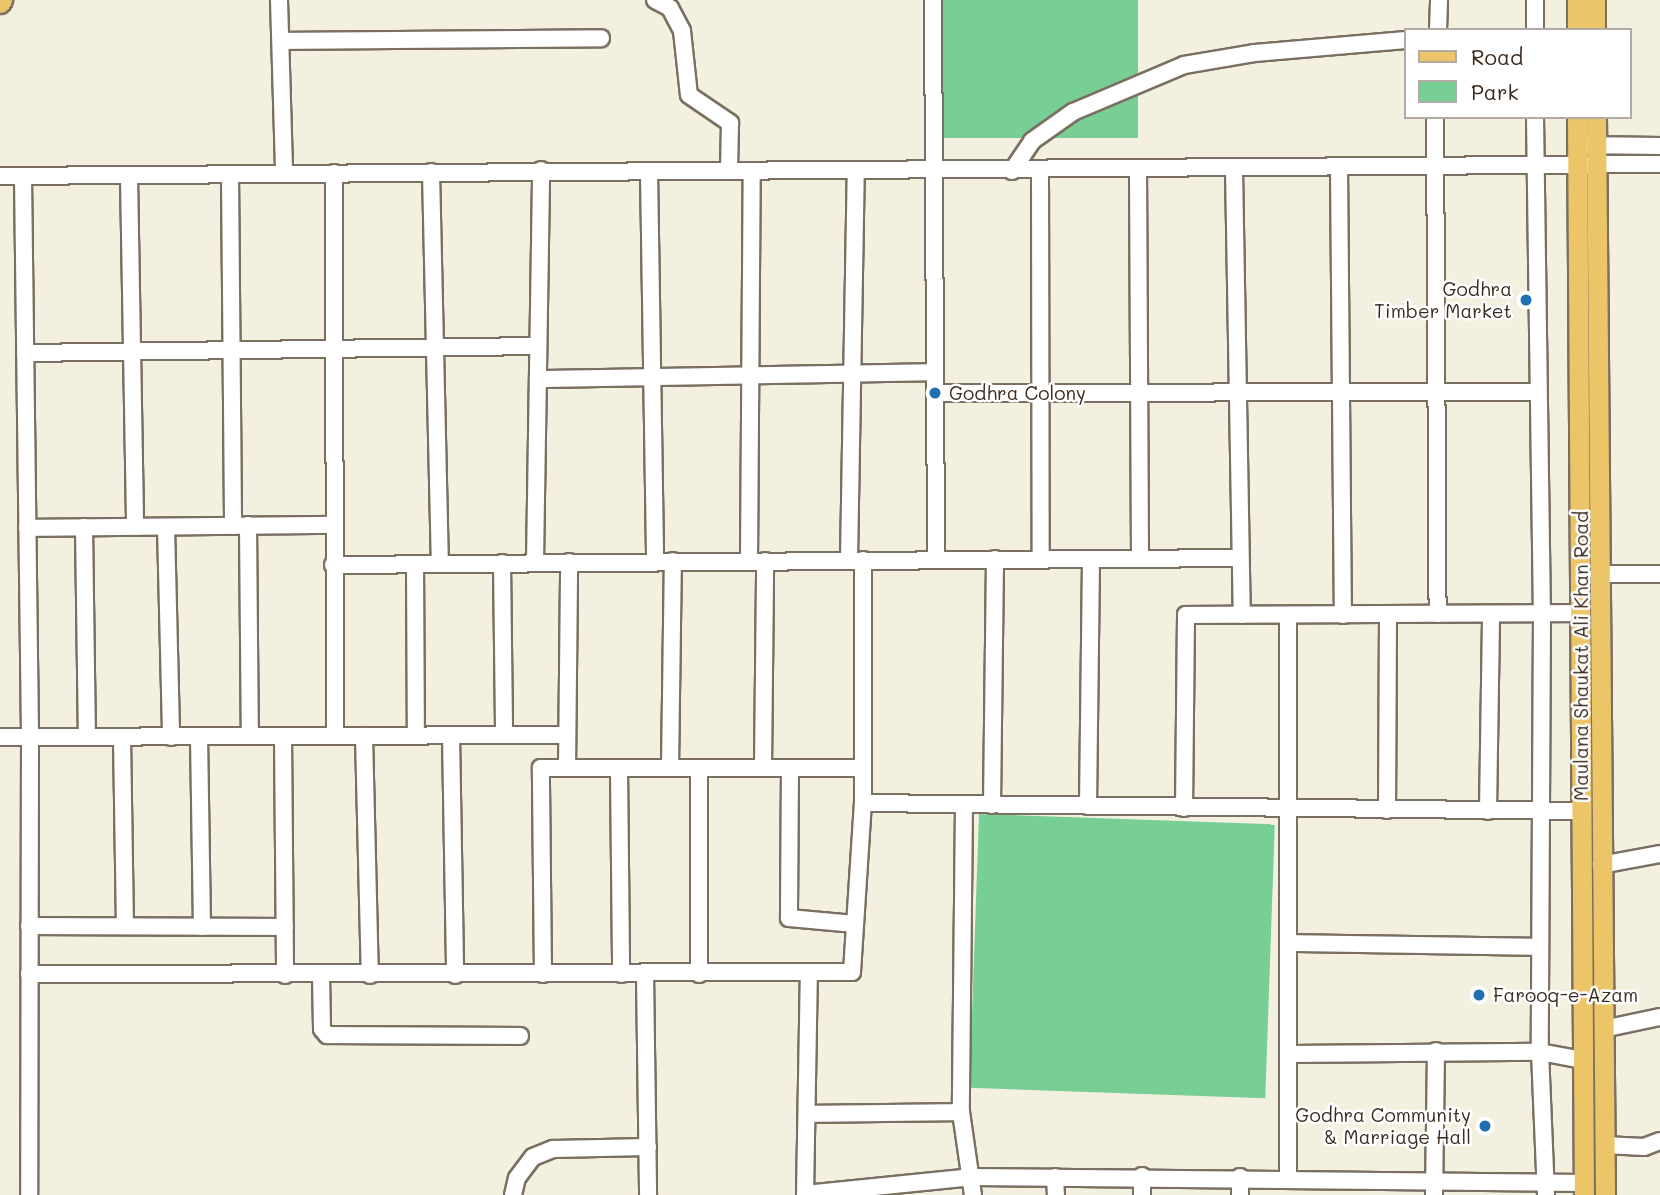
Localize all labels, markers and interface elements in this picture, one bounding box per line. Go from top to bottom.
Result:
legend [1404,28,1632,119]
text: Road [1471,43,1523,70]
text: Park [1471,78,1519,105]
place label: Godhra Timber Market [1374,278,1512,322]
marker: Godhra Timber Market [1518,292,1534,308]
place label: Godhra Colony [949,382,1086,404]
marker: Godhra Colony [927,385,943,401]
street label: Maulana Shaukat Ali Khan Road [1570,511,1592,801]
place label: Farooq-e-Azam [1493,984,1638,1006]
marker: Farooq-e-Azam [1471,987,1487,1003]
place label: Godhra Community & Marriage Hall [1295,1104,1471,1148]
marker: Godhra Community & Marriage Hall [1477,1118,1493,1134]

